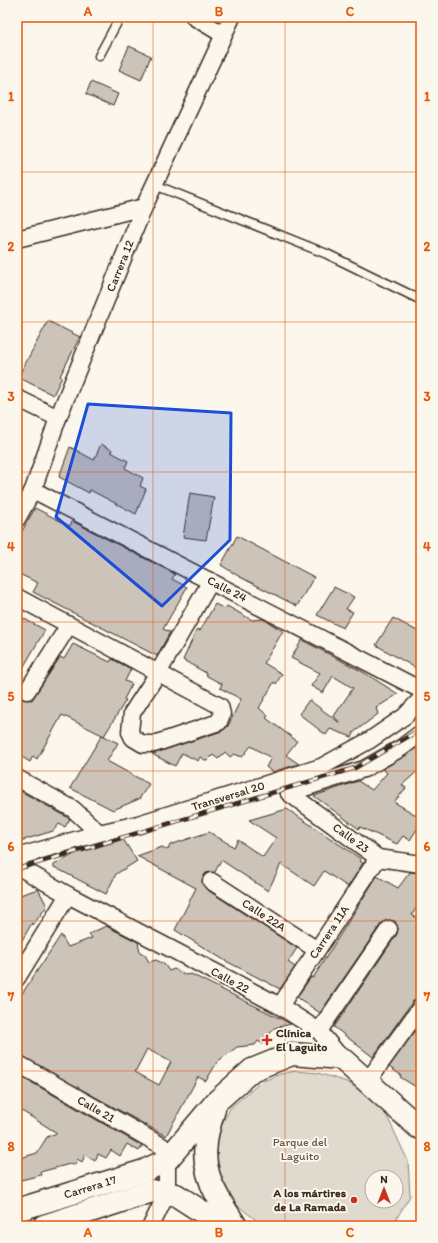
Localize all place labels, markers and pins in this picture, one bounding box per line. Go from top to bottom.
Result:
place label: Clínica El Laguito [276,1026,327,1055]
marker: Clínica El Laguito [261,1034,273,1046]
place label: A los mártires de La Ramada [273,1186,347,1214]
marker: A los mártires de La Ramada [349,1195,359,1205]

